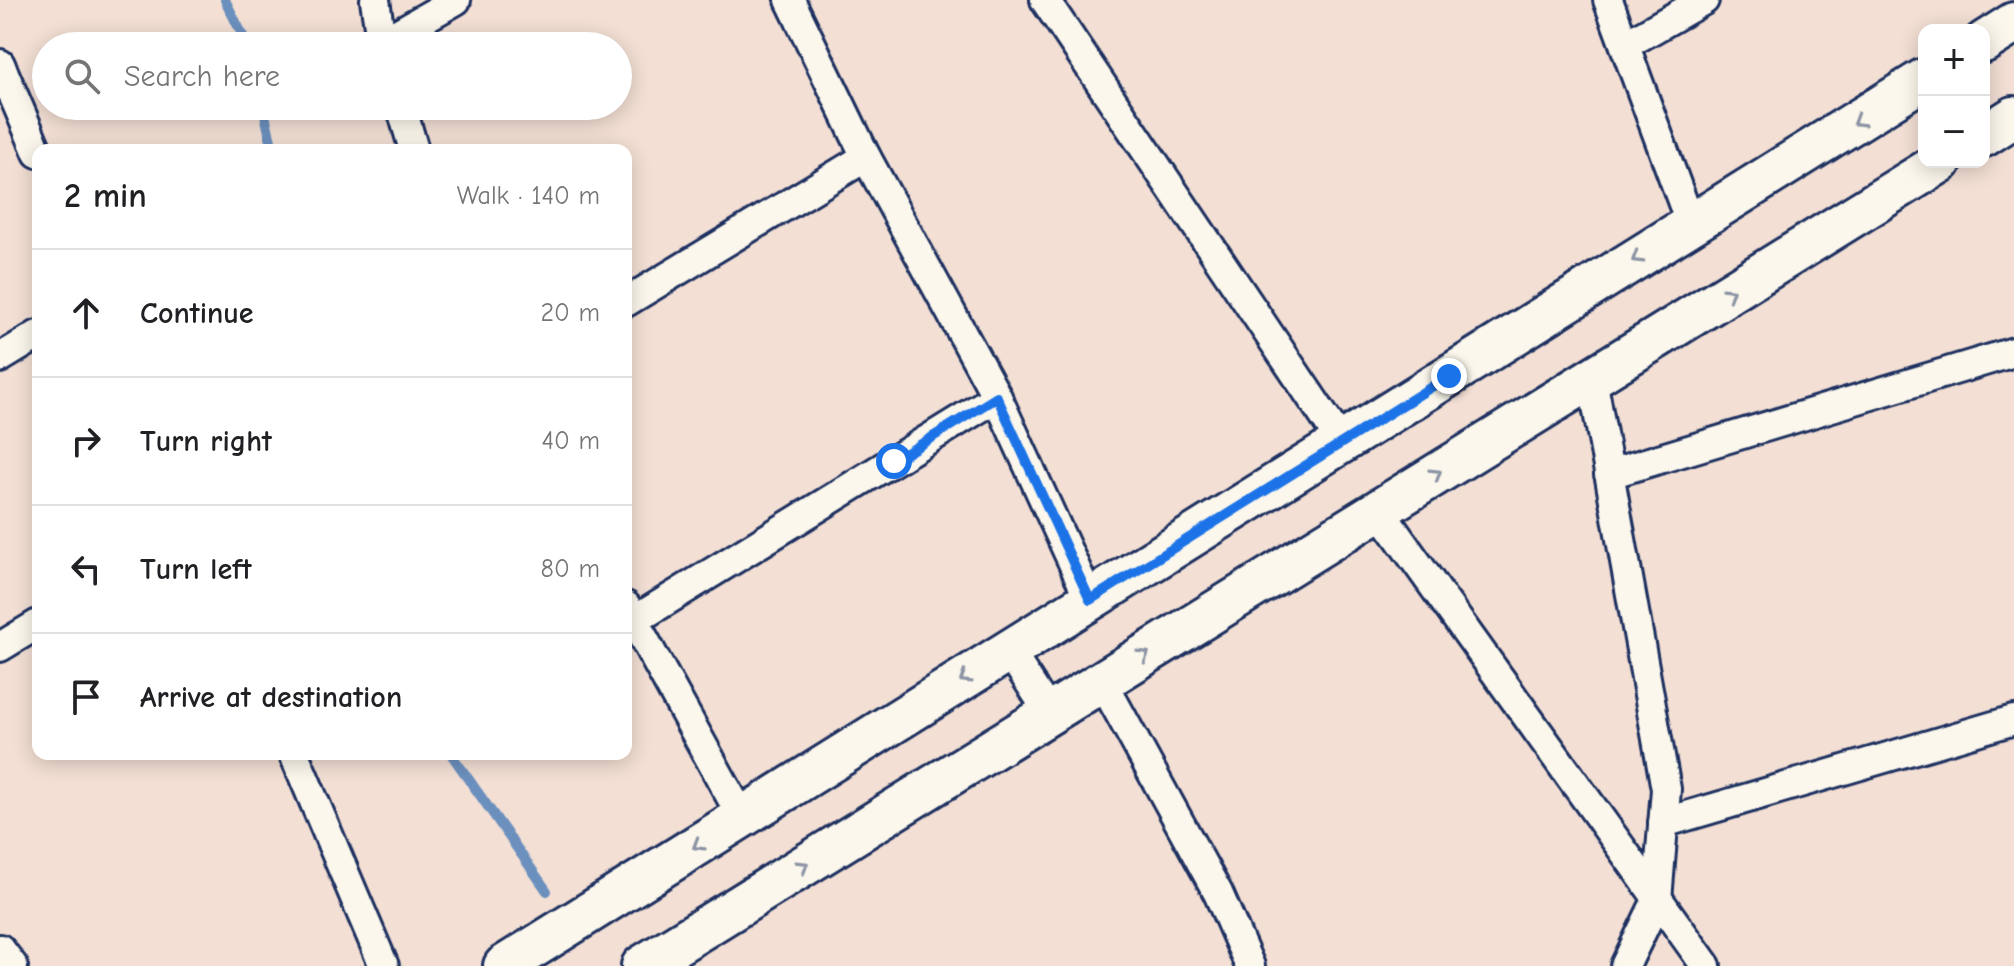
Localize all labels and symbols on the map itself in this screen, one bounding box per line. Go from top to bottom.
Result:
one-way arrow [1852,111,1867,126]
one-way arrow [1631,249,1646,264]
one-way arrow [1720,288,1735,303]
route end [1431,358,1467,394]
route start [876,443,912,479]
one-way arrow [1427,469,1442,484]
one-way arrow [1135,650,1149,665]
one-way arrow [960,668,974,683]
one-way arrow [692,836,706,851]
one-way arrow [795,861,809,876]

